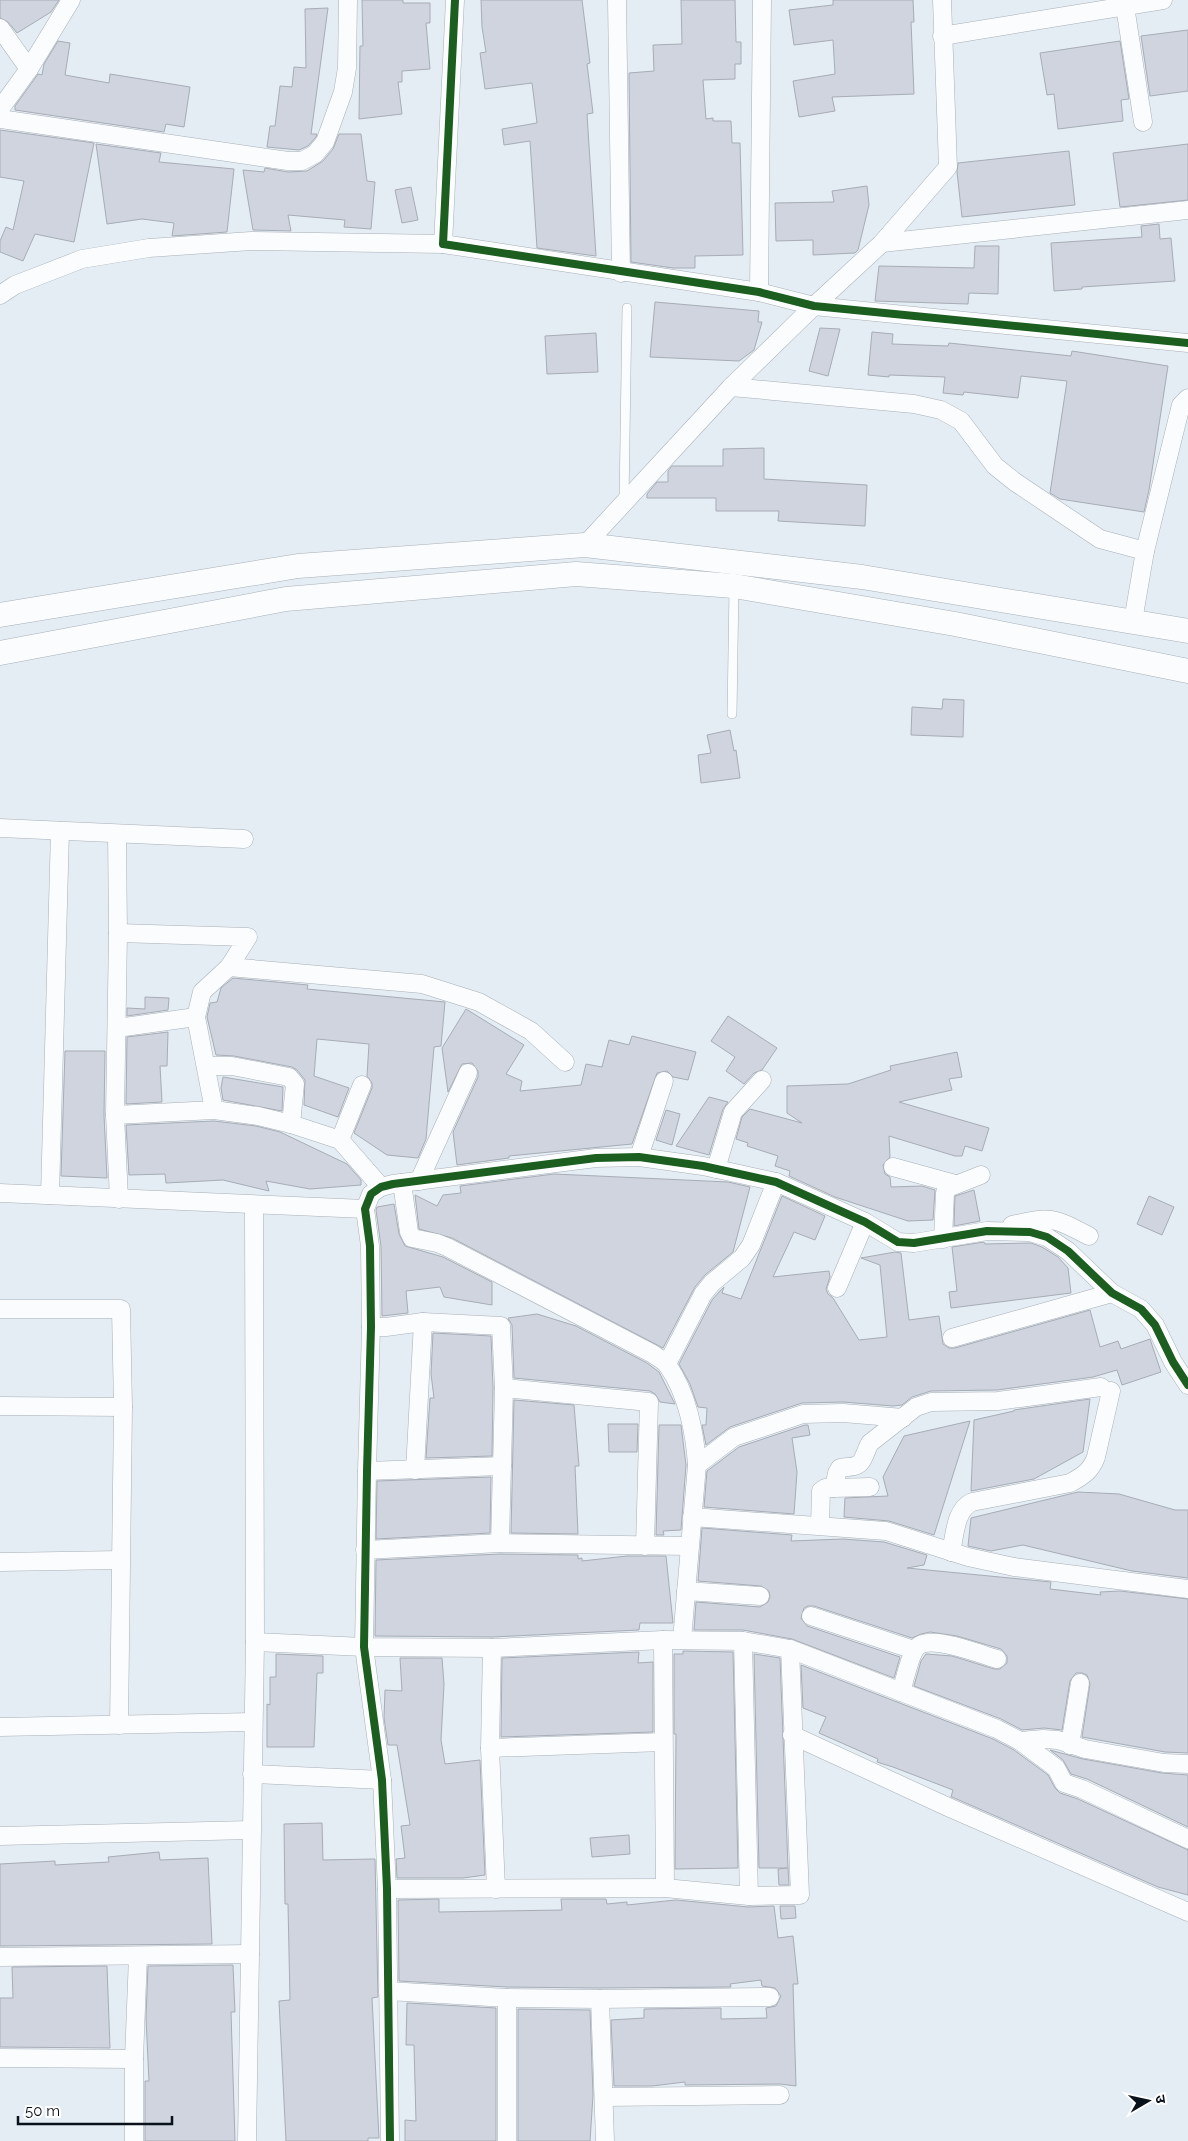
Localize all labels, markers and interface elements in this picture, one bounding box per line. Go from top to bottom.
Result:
north arrow [1123,2076,1173,2126]
scale bar [18,2094,171,2126]
text: उ [1152,2094,1170,2105]
text: 50 m [25,2102,60,2120]

